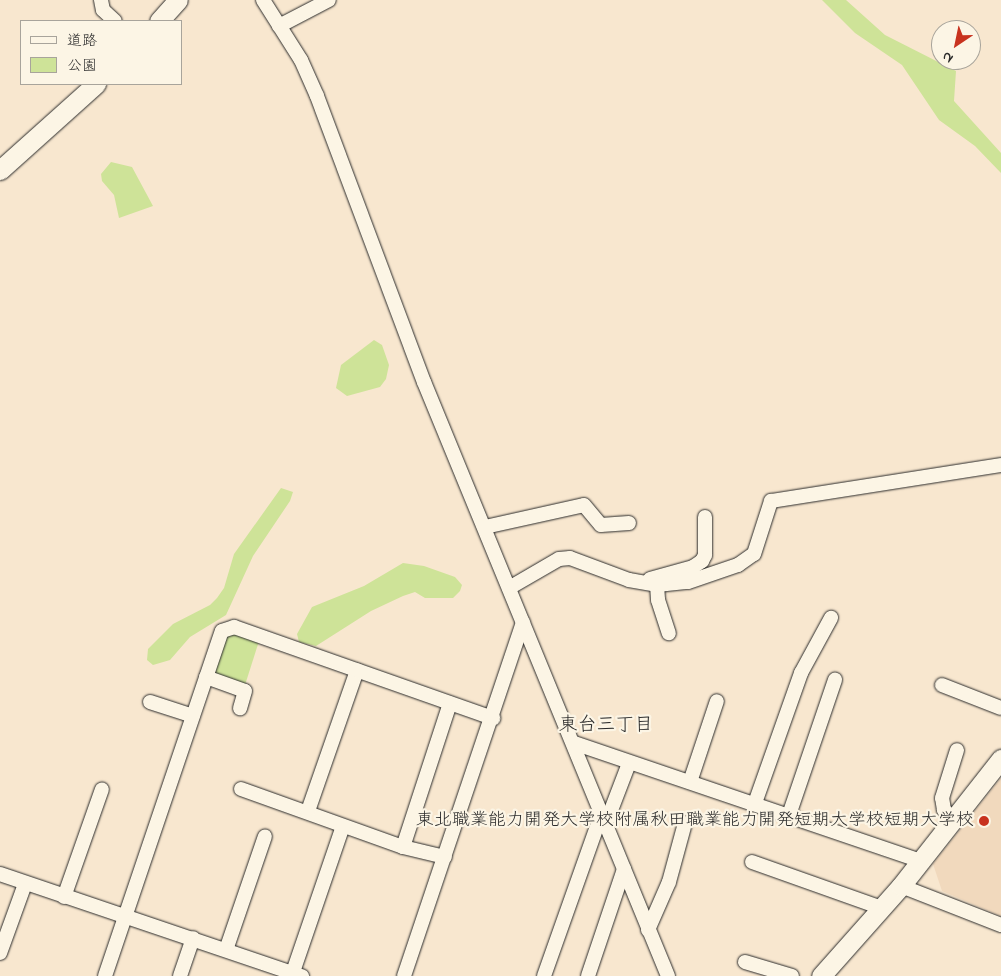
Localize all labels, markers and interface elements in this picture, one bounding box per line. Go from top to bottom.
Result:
legend [20,20,182,85]
north arrow [931,20,981,70]
text: 道路 [67,30,97,52]
text: N [938,46,958,68]
text: 公園 [67,55,97,77]
district label: 東台三丁目 [559,715,653,737]
place label: 東北職業能力開発大学校附属秋田職業能力開発短期大学校短期大学校 [416,810,974,832]
marker: 東北職業能力開発大学校附属秋田職業能力開発短期大学校短期大学校 [978,815,990,827]

